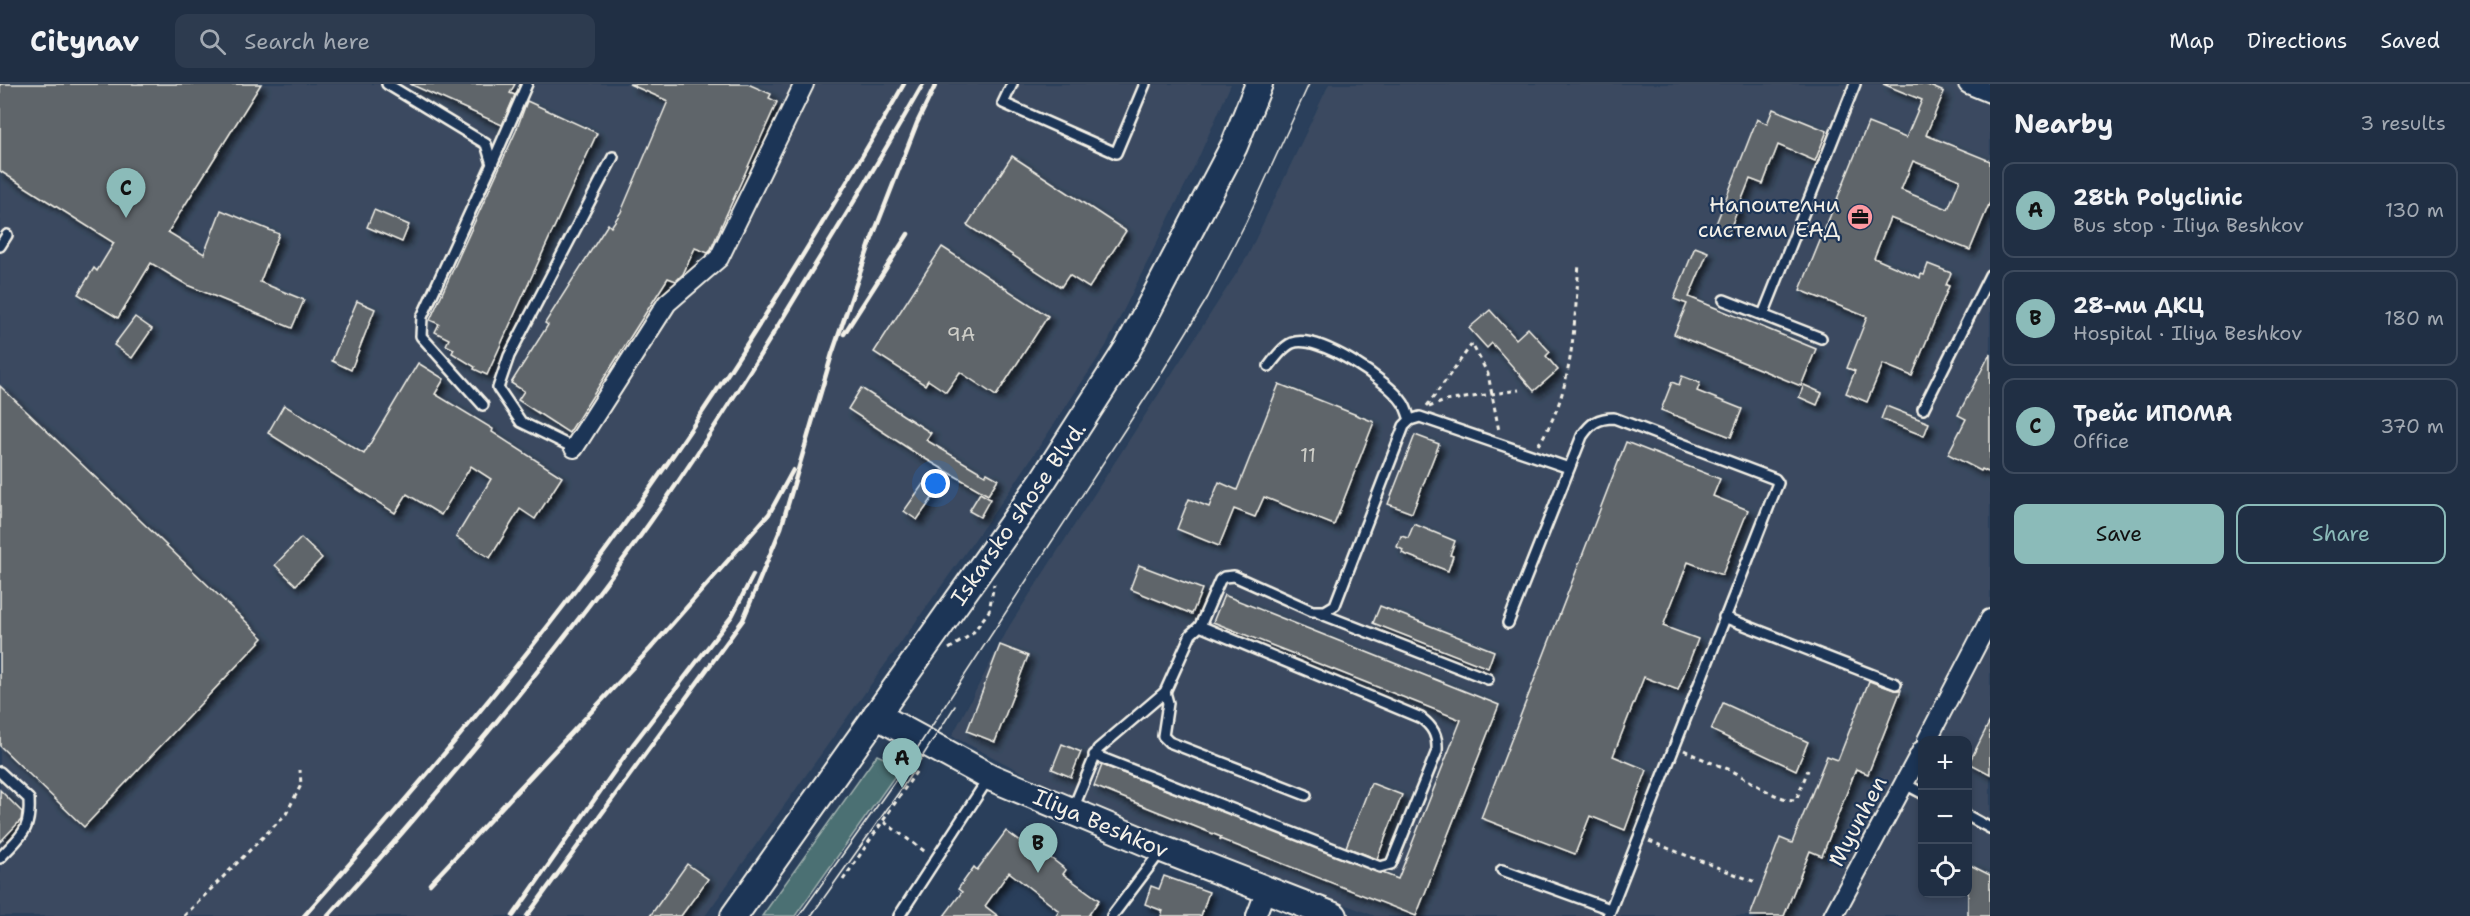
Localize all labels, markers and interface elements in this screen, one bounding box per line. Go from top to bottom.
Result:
search box [175,14,595,68]
text: Citynav [30,22,139,60]
icon: search [196,25,229,58]
text: Search here [244,27,370,56]
text: Map [2169,27,2214,55]
text: Directions [2247,27,2347,55]
text: Saved [2380,27,2440,55]
text: Nearby [2014,106,2113,141]
text: 3 results [2360,110,2446,136]
pin: C [106,168,146,218]
text: 28th Polyclinic [2073,183,2243,212]
place label: Напоителни системи ЕАД [1698,190,1840,244]
text: A [2028,197,2043,223]
text: 130 m [2385,197,2444,223]
office icon: Напоителни системи ЕАД [1845,202,1875,232]
text: Bus stop · Iliya Beshkov [2073,212,2304,238]
text: 28-ми ДКЦ [2073,291,2203,320]
text: B [2029,305,2042,331]
text: 180 m [2384,305,2444,331]
text: Hospital · Iliya Beshkov [2073,320,2302,346]
house number: 9A [947,321,975,347]
text: Трейс ИПОМА [2073,399,2232,428]
text: C [2029,413,2042,439]
text: 370 m [2380,413,2444,439]
street label: Iskarsko shose Blvd. [944,416,1093,611]
text: Office [2073,428,2129,454]
house number: 11 [1300,442,1316,468]
your location [921,469,950,498]
button: Save [2014,504,2224,564]
button: Share [2236,504,2446,564]
map controls [1918,736,1972,898]
button: + [1918,736,1972,790]
pin: A [882,738,922,788]
street label: Myunhen [1821,771,1893,872]
street label: Iliya Beshkov [1030,783,1172,863]
button: − [1918,790,1972,844]
pin: B [1018,824,1058,873]
button: locate [1918,844,1972,898]

